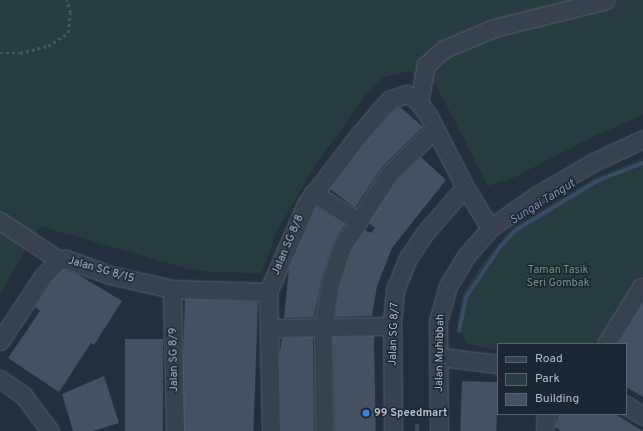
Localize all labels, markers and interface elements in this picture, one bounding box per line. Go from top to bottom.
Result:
water label: Sungai Tangut [508,177,578,229]
street label: Jalan SG 8/8 [269,213,307,277]
street label: Jalan SG 8/15 [66,254,136,286]
park label: Taman Tasik Seri Gombak [527,264,589,290]
street label: Jalan SG 8/7 [386,302,402,366]
street label: Jalan Muhibbah [433,314,447,392]
street label: Jalan SG 8/9 [167,328,181,392]
legend [497,343,627,415]
text: Road [535,351,563,367]
text: Park [535,371,560,387]
text: Building [535,391,579,407]
place label: 99 Speedmart [374,406,447,420]
marker: 99 Speedmart [361,408,371,418]

